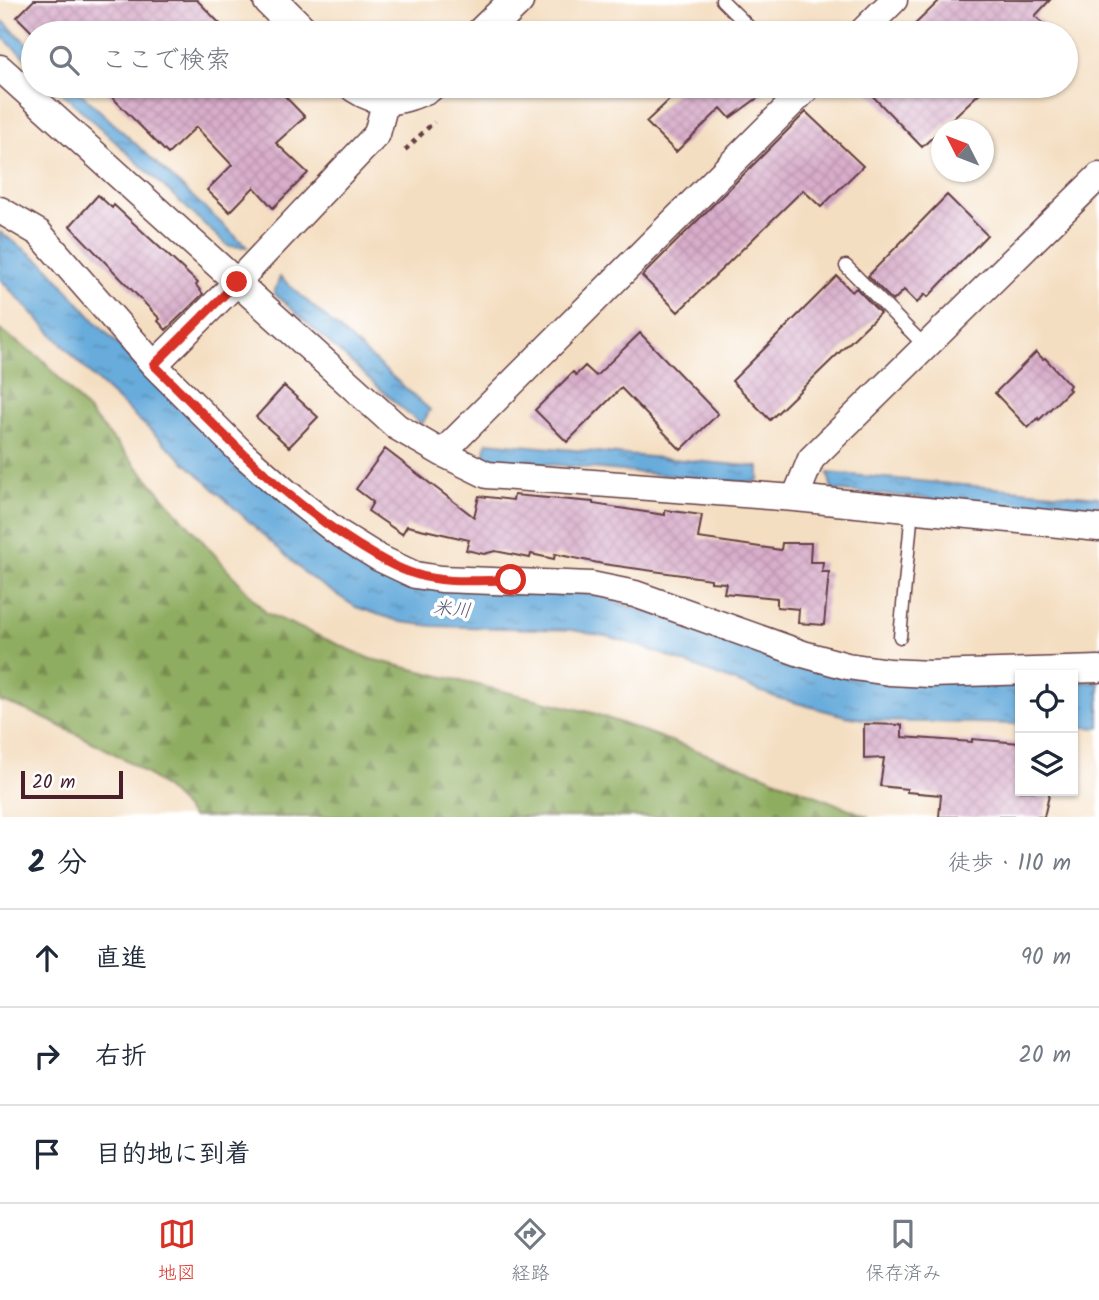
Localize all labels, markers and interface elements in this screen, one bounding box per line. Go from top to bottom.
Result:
search box [21,21,1078,98]
text: ここで検索 [101,40,231,82]
icon: search [45,41,83,79]
north arrow [931,119,994,182]
route end [221,266,252,297]
route start [495,564,526,595]
water label: 米川 [432,593,472,627]
map controls [1015,670,1078,796]
button: locate [1015,670,1078,733]
button: layers [1015,733,1078,796]
scale bar [21,768,122,800]
text: 20 m [32,768,75,798]
text: 2 分 [28,840,87,888]
text: 徒歩 · 110 m [948,846,1071,882]
text: 直進 [95,938,147,980]
icon: ahead [28,939,66,977]
text: 90 m [1021,940,1071,976]
text: 右折 [95,1036,147,1078]
icon: right [28,1037,66,1075]
text: 20 m [1019,1038,1071,1074]
text: 目的地に到着 [95,1134,251,1176]
icon: arrive [28,1135,66,1173]
tab: 地図 [158,1215,196,1289]
tab: 経路 [511,1215,549,1289]
tab: 保存済み [865,1215,941,1289]

